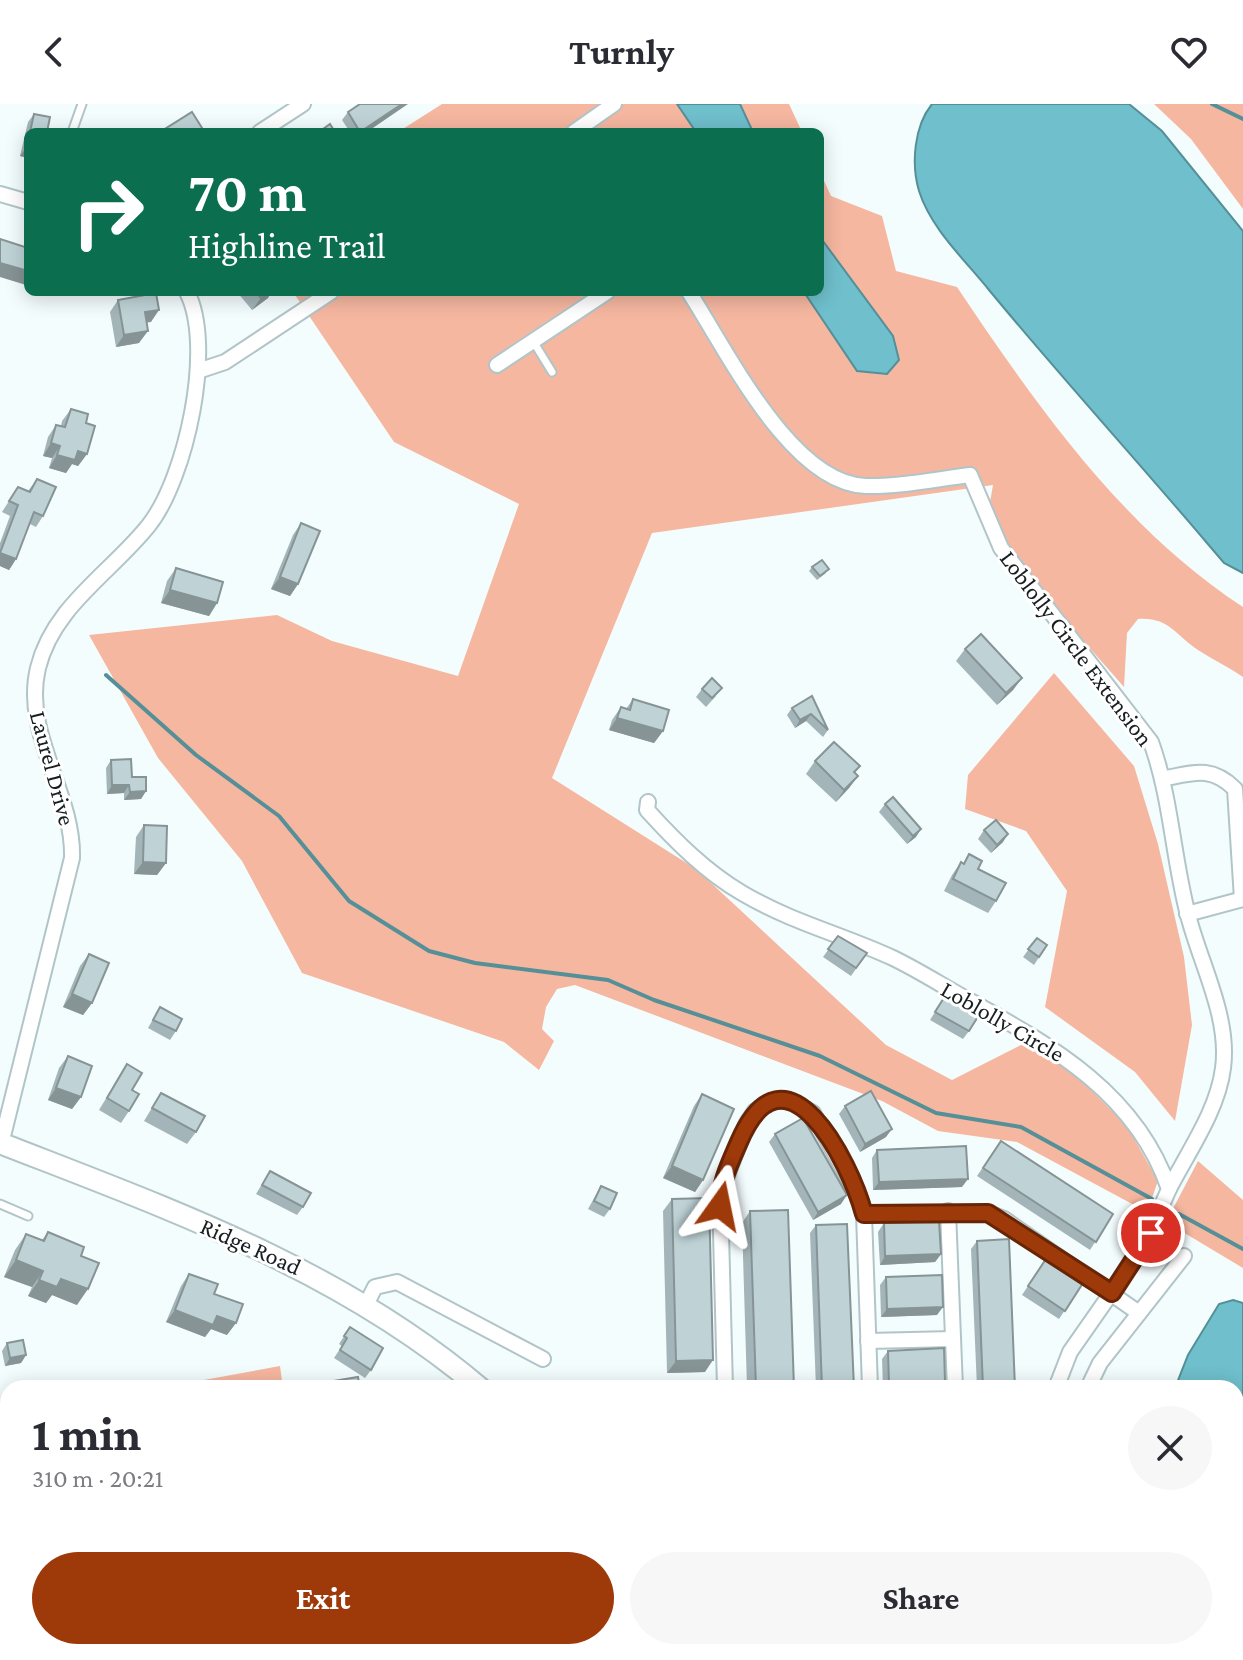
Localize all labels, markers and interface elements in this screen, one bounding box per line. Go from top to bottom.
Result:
icon: back [32,30,76,74]
icon: heart [1167,30,1211,74]
text: Turnly [569,32,674,72]
icon: right [56,160,160,264]
text: 70 m [188,161,307,223]
text: Highline Trail [188,226,386,266]
street label: Loblolly Circle Extension [995,545,1159,751]
street label: Laurel Drive [25,708,81,828]
street label: Loblolly Circle [937,975,1069,1067]
position arrow [678,1164,762,1248]
pin [1117,1199,1185,1267]
icon: arrive [1129,1211,1173,1255]
street label: Ridge Road [196,1212,306,1280]
button: close [1128,1406,1212,1490]
text: 1 min [32,1407,141,1460]
text: 310 m · 20:21 [32,1464,164,1493]
button: Exit [32,1552,614,1644]
button: Share [630,1552,1212,1644]

